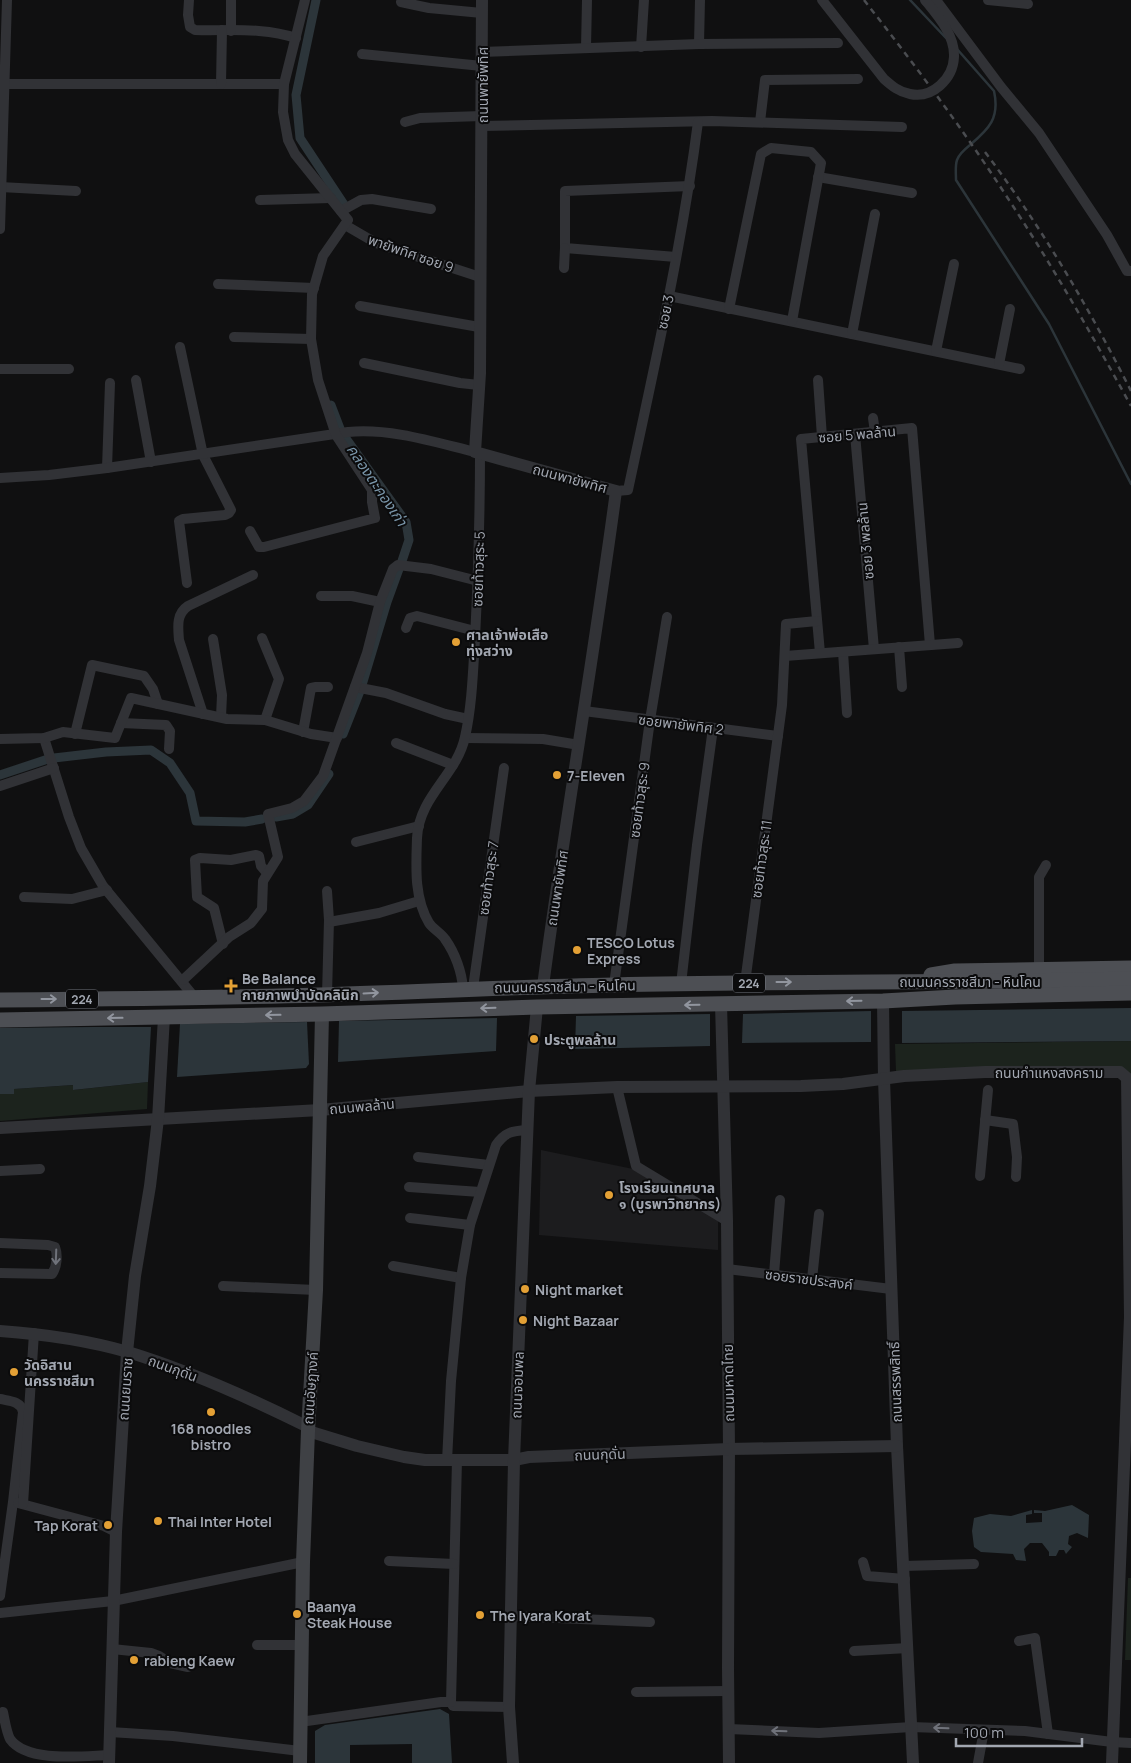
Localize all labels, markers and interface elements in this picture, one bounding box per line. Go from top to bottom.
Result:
street label: ถนนพายัพทิศ [473,47,492,123]
street label: พายัพทิศ ซอย 9 [366,229,456,277]
street label: ซอย 3 [652,293,678,331]
street label: ซอย 5 พลล้าน [817,421,897,447]
water label: คลองตะคองเก่า [342,440,413,531]
street label: ถนนพายัพทิศ [531,459,610,497]
street label: ซอย 3 พลล้าน [852,502,878,580]
street label: ซอยท้าวสุระ 5 [467,531,489,607]
place label: ศาลเจ้าพ่อเสือ ทุ่งสว่าง [466,625,548,660]
marker: ศาลเจ้าพ่อเสือ ทุ่งสว่าง [450,636,462,648]
street label: ซอยพายัพทิศ 2 [637,709,725,739]
street label: ซอยท้าวสุระ 9 [624,761,654,839]
place label: 7-Eleven [567,766,625,785]
marker: 7-Eleven [551,769,563,781]
street label: ซอยท้าวสุระ 11 [746,819,776,899]
street label: ซอยท้าวสุระ 7 [473,840,503,916]
street label: ถนนพายัพทิศ [542,849,572,927]
place label: TESCO Lotus Express [587,933,675,968]
marker: TESCO Lotus Express [571,944,583,956]
place label: Be Balance กายภาพบำบัดคลินิก [242,969,359,1004]
street label: ถนนนครราชสีมา - หินโคน [899,972,1041,991]
road number: 224 [733,974,765,992]
street label: ถนนนครราชสีมา - หินโคน [494,975,636,997]
one-way arrow [776,977,792,987]
marker: Be Balance กายภาพบำบัดคลินิก [224,979,238,993]
one-way arrow [363,988,379,997]
road number: 224 [66,990,98,1009]
one-way arrow [40,994,56,1004]
one-way arrow [847,997,863,1006]
one-way arrow [684,1000,700,1009]
one-way arrow [480,1004,496,1013]
one-way arrow [265,1010,282,1020]
one-way arrow [108,1013,124,1023]
place label: ประตูพลล้าน [544,1030,616,1050]
marker: ประตูพลล้าน [528,1033,540,1045]
street label: ถนนกำแหงสงคราม [995,1063,1103,1082]
street label: ถนนพลล้าน [329,1094,395,1118]
place label: โรงเรียนเทศบาล ๑ (บูรพาวิทยากร) [619,1178,721,1214]
marker: โรงเรียนเทศบาล ๑ (บูรพาวิทยากร) [603,1189,615,1201]
one-way arrow [51,1249,61,1265]
street label: ซอยราชประสงค์ [764,1264,854,1294]
place label: Night market [535,1280,623,1299]
marker: Night market [519,1283,531,1295]
place label: Night Bazaar [533,1311,619,1330]
marker: Night Bazaar [517,1314,529,1326]
street label: ถนนสรรพสิทธิ์ [884,1341,906,1423]
street label: ถนนมหาดไทย [718,1344,738,1422]
street label: ถนนกุดั่น [146,1350,200,1386]
street label: ถนนอัษฎางค์ [298,1351,322,1425]
street label: ถนนจอมพล [506,1351,528,1419]
place label: วัดอิสาน นครราชสีมา [24,1355,95,1390]
street label: ถนนยมราช [113,1357,137,1421]
marker: วัดอิสาน นครราชสีมา [8,1366,20,1378]
marker: 168 noodles bistro [205,1406,217,1418]
place label: 168 noodles bistro [171,1419,252,1454]
street label: ถนนกุดั่น [574,1444,626,1464]
place label: Thai Inter Hotel [168,1512,272,1531]
marker: Thai Inter Hotel [152,1515,164,1527]
place label: Tap Korat [34,1516,98,1535]
marker: Tap Korat [102,1519,114,1531]
place label: Baanya Steak House [307,1597,392,1632]
place label: The Iyara Korat [490,1606,591,1625]
marker: Baanya Steak House [291,1608,303,1620]
marker: The Iyara Korat [474,1609,486,1621]
place label: rabieng Kaew [144,1651,235,1670]
marker: rabieng Kaew [128,1654,140,1666]
scale bar [956,1716,1082,1748]
text: 100 m [964,1722,1004,1743]
one-way arrow [934,1723,950,1733]
one-way arrow [771,1726,788,1736]

